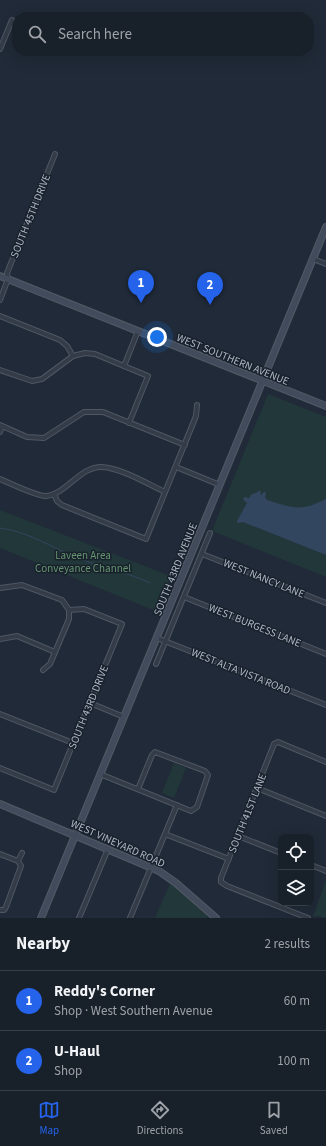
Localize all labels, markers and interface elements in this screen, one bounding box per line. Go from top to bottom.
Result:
search box [12,12,314,56]
icon: search [26,23,48,45]
text: Search here [58,24,132,45]
street label: SOUTH 45TH DRIVE [7,172,54,260]
pin: 1 [128,270,154,303]
pin: 2 [197,272,223,305]
your location [147,327,167,347]
street label: WEST SOUTHERN AVENUE [174,330,292,389]
street label: SOUTH 43RD AVENUE [150,520,201,618]
park label: Laveen Area Conveyance Channel [35,548,131,576]
street label: WEST NANCY LANE [221,555,307,602]
street label: WEST BURGESS LANE [206,600,304,651]
street label: WEST ALTA VISTA ROAD [189,645,293,698]
street label: SOUTH 43RD DRIVE [65,663,112,751]
street label: SOUTH 41ST LANE [225,771,270,855]
street label: WEST VINEYARD ROAD [68,816,168,871]
map controls [278,834,314,906]
button: locate [278,834,314,870]
button: layers [278,870,314,906]
text: Nearby [16,932,70,956]
text: 2 results [265,935,310,953]
text: Reddy's Corner [54,981,155,1002]
text: 1 [26,992,32,1010]
text: 60 m [284,992,310,1010]
text: Shop · West Southern Avenue [54,1002,213,1020]
text: U-Haul [54,1041,100,1062]
text: 2 [26,1052,32,1070]
text: 100 m [277,1052,310,1070]
text: Shop [54,1062,82,1080]
tab: Map [38,1099,60,1138]
tab: Directions [137,1099,183,1138]
tab: Saved [260,1099,288,1138]

